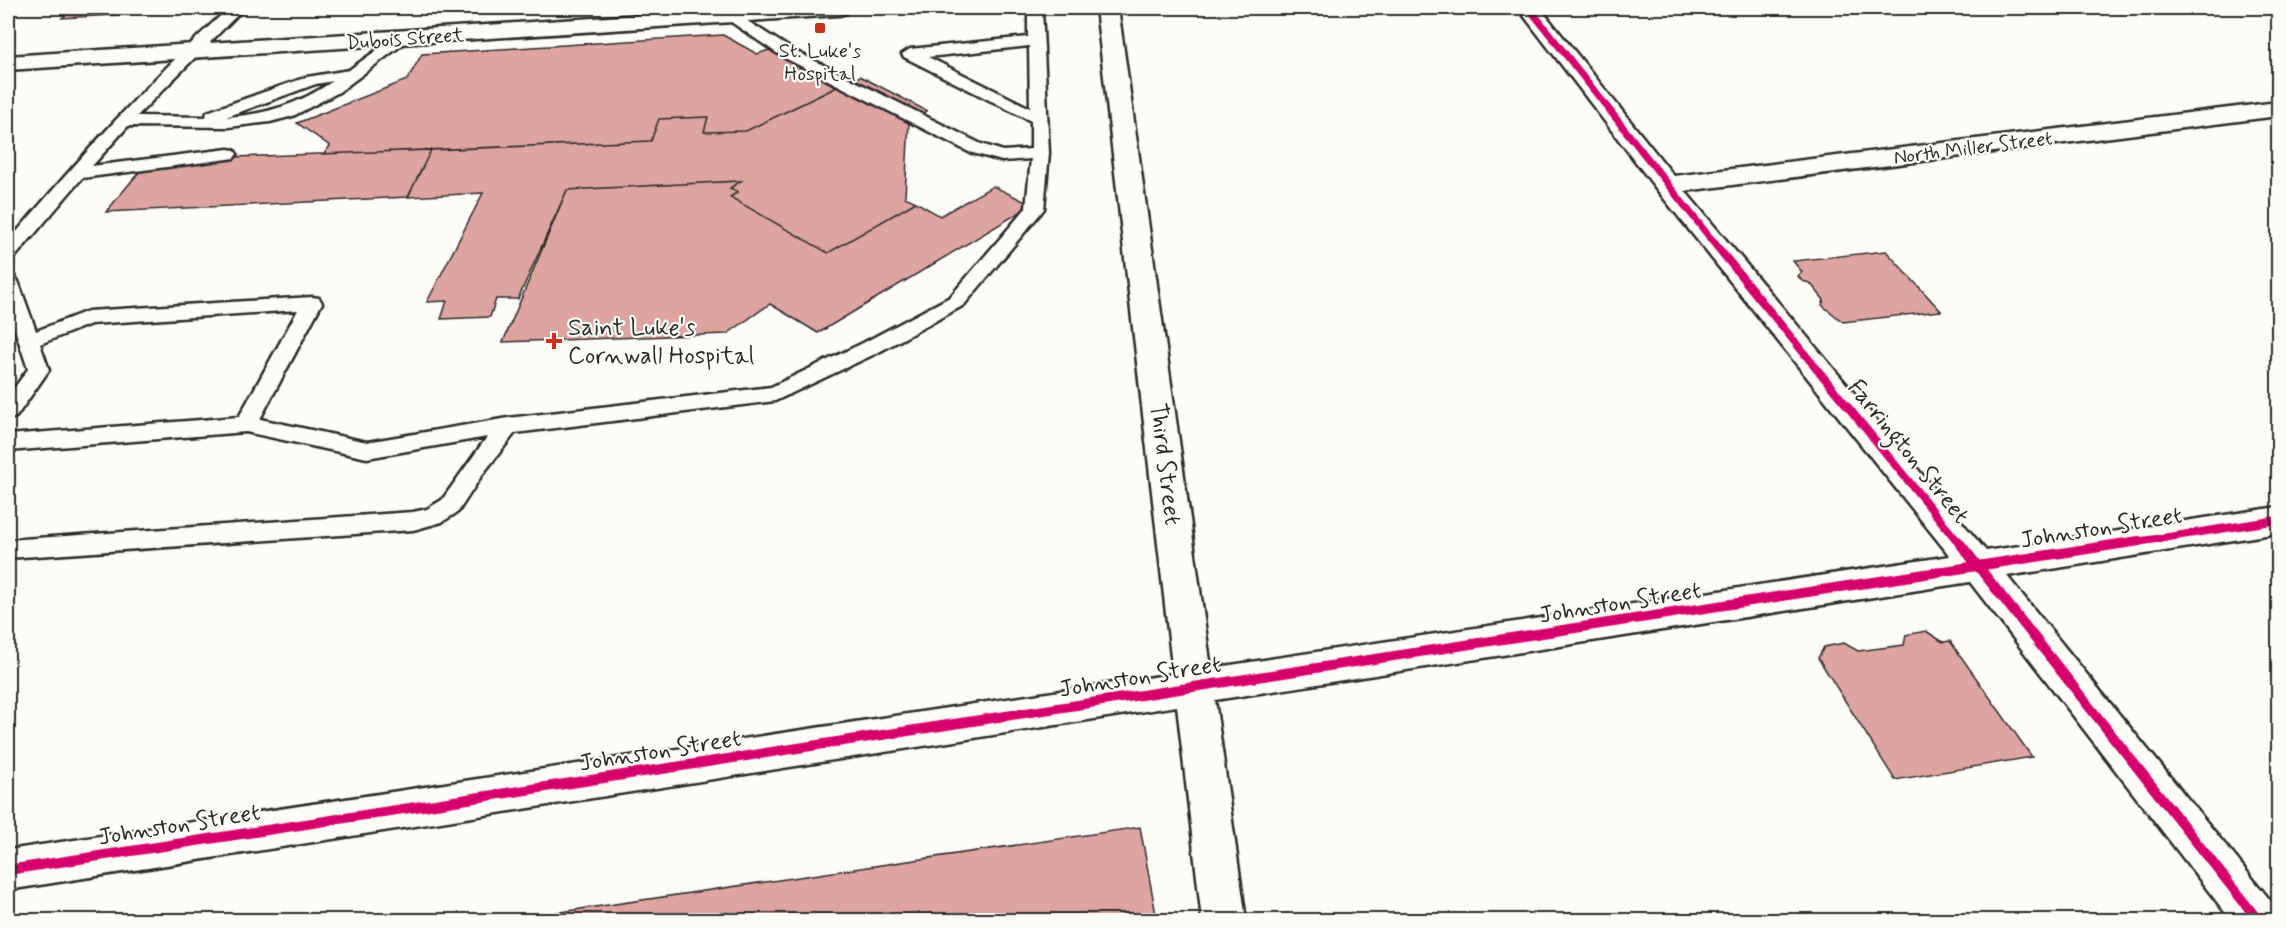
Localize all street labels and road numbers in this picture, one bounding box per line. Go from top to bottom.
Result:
street label: Dubois Street [345,22,465,57]
street label: North Miller Street [1892,125,2054,172]
street label: Farrington Street [1838,373,1976,532]
street label: Third Street [1142,401,1187,527]
street label: Johnston Street [2018,500,2184,557]
street label: Johnston Street [1537,575,1703,632]
street label: Johnston Street [1057,649,1223,706]
street label: Johnston Street [577,723,743,780]
street label: Johnston Street [96,797,262,854]

